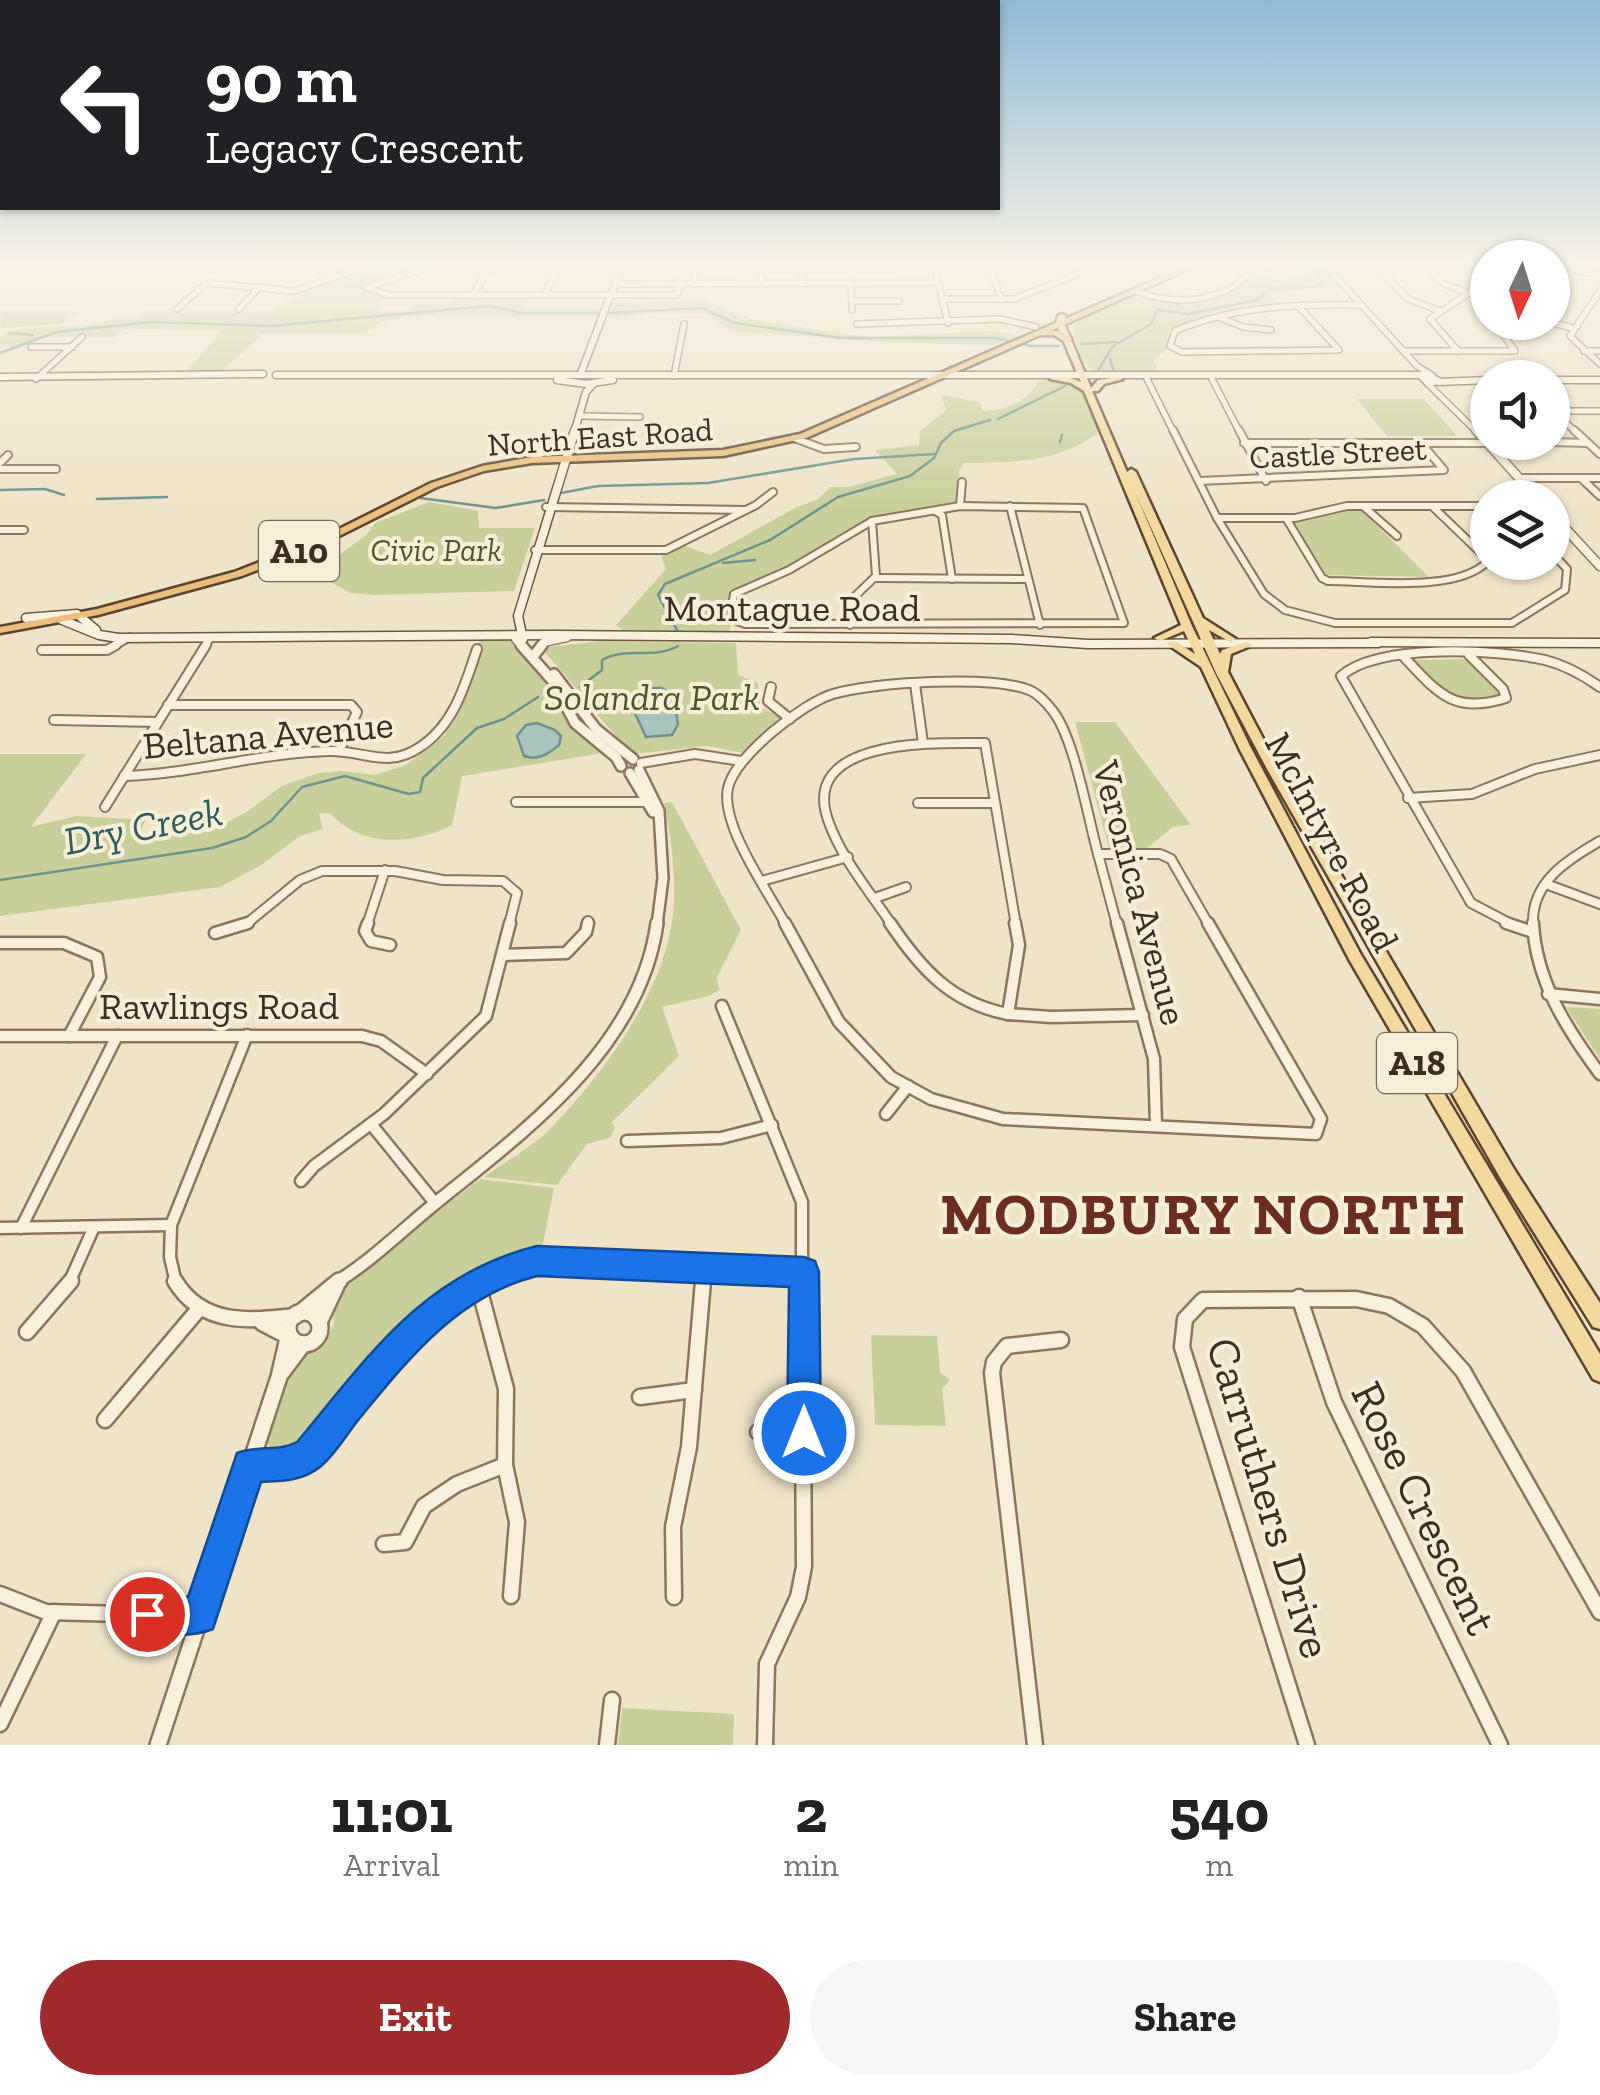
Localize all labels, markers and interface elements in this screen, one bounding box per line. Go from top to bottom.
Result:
text: 90 m [205,36,357,120]
icon: left [40,40,170,170]
text: Legacy Crescent [205,121,523,175]
north arrow [1470,240,1570,340]
map controls [1470,240,1570,580]
button: sound [1470,360,1570,460]
street label: North East Road [486,410,714,464]
street label: Castle Street [1249,429,1428,477]
button: layers [1470,480,1570,580]
road number: A10 [259,521,339,581]
park label: Civic Park [370,531,502,569]
street label: Montague Road [664,585,920,631]
park label: Solandra Park [544,674,760,720]
street label: Beltana Avenue [141,701,395,769]
street label: McIntyre Road [1255,725,1409,959]
street label: Veronica Avenue [1082,755,1197,1030]
water label: Dry Creek [60,787,226,865]
street label: Rawlings Road [99,983,339,1029]
road number: A18 [1377,1033,1457,1093]
district label: MODBURY NORTH [940,1179,1468,1249]
street label: Carruthers Drive [1195,1332,1343,1664]
street label: Rose Crescent [1340,1373,1509,1644]
position arrow [752,1381,856,1485]
pin [105,1572,190,1657]
icon: arrive [120,1587,175,1642]
text: 11:01 [331,1775,453,1847]
text: 2 [795,1775,827,1847]
text: 540 [1169,1775,1269,1847]
text: Arrival [344,1846,440,1884]
text: min [784,1846,839,1884]
text: m [1205,1846,1233,1884]
button: Exit [40,1960,790,2075]
button: Share [810,1960,1560,2075]

